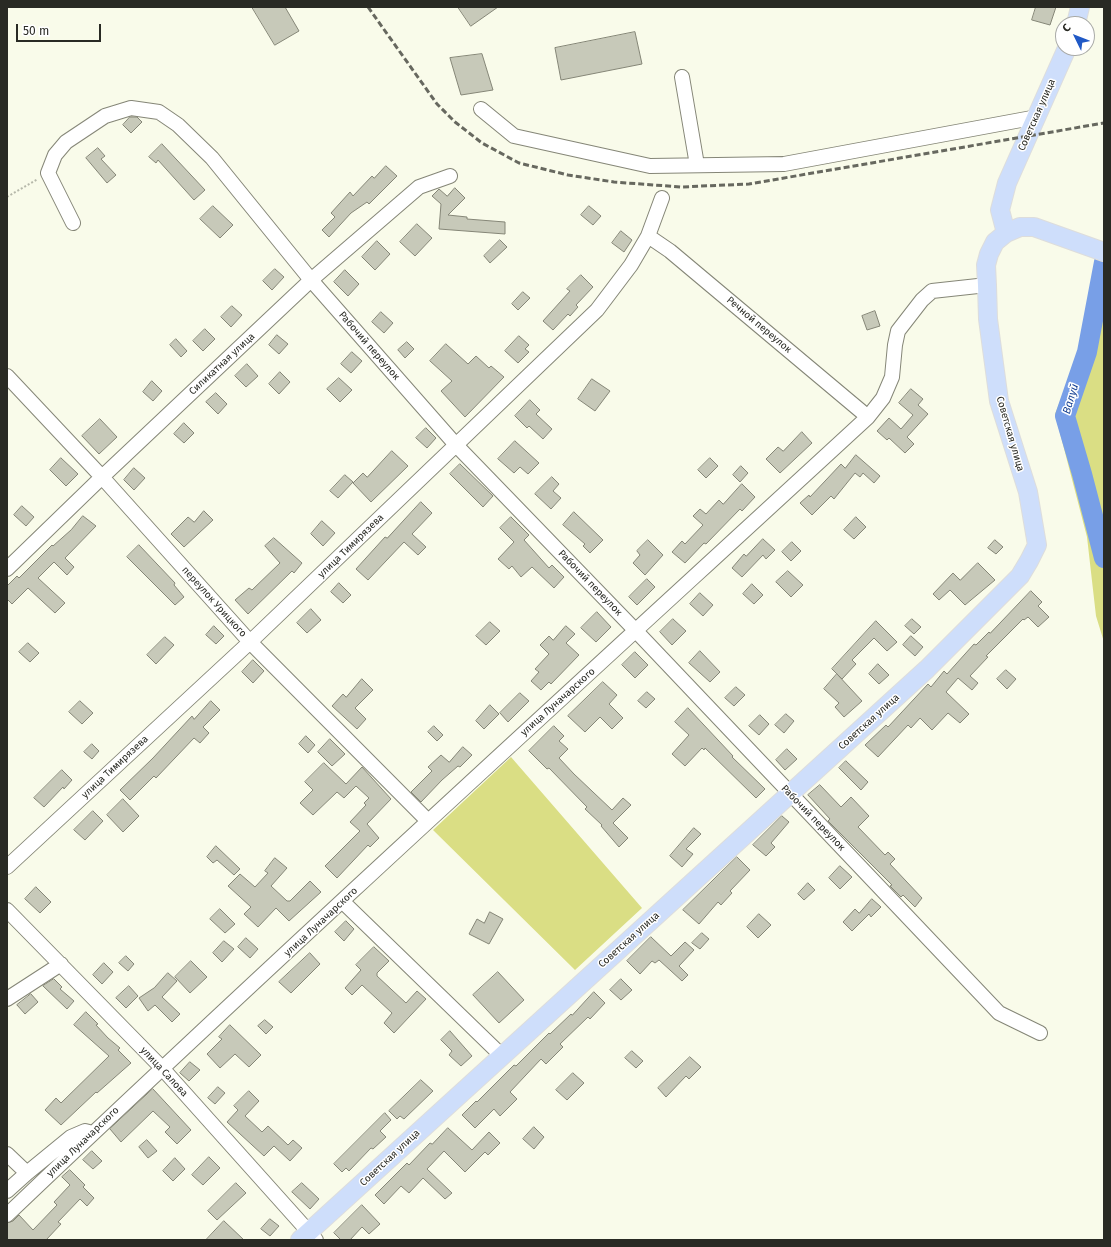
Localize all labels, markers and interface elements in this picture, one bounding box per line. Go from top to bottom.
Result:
scale bar [18,16,103,42]
north arrow [1055,16,1095,56]
text: С [1060,21,1073,35]
text: 50 m [23,24,49,38]
street label: Советская улица [1016,77,1058,153]
street label: Речной переулок [724,294,794,356]
street label: Рабочий переулок [336,309,402,383]
street label: Силикатная улица [187,330,257,398]
water label: Валуй [1060,382,1082,416]
street label: Советская улица [994,395,1026,473]
street label: улица Тимирязева [316,512,386,580]
street label: Рабочий переулок [556,548,624,618]
street label: переулок Урицкого [179,564,249,640]
street label: улица Луначарского [518,665,598,739]
street label: Советская улица [836,692,902,752]
street label: улица Тимирязева [79,733,151,801]
street label: Рабочий переулок [779,783,847,853]
street label: улица Луначарского [282,885,360,959]
street label: Советская улица [596,910,662,970]
street label: улица Салова [138,1044,190,1100]
street label: улица Луначарского [44,1104,122,1180]
street label: Советская улица [358,1127,422,1189]

